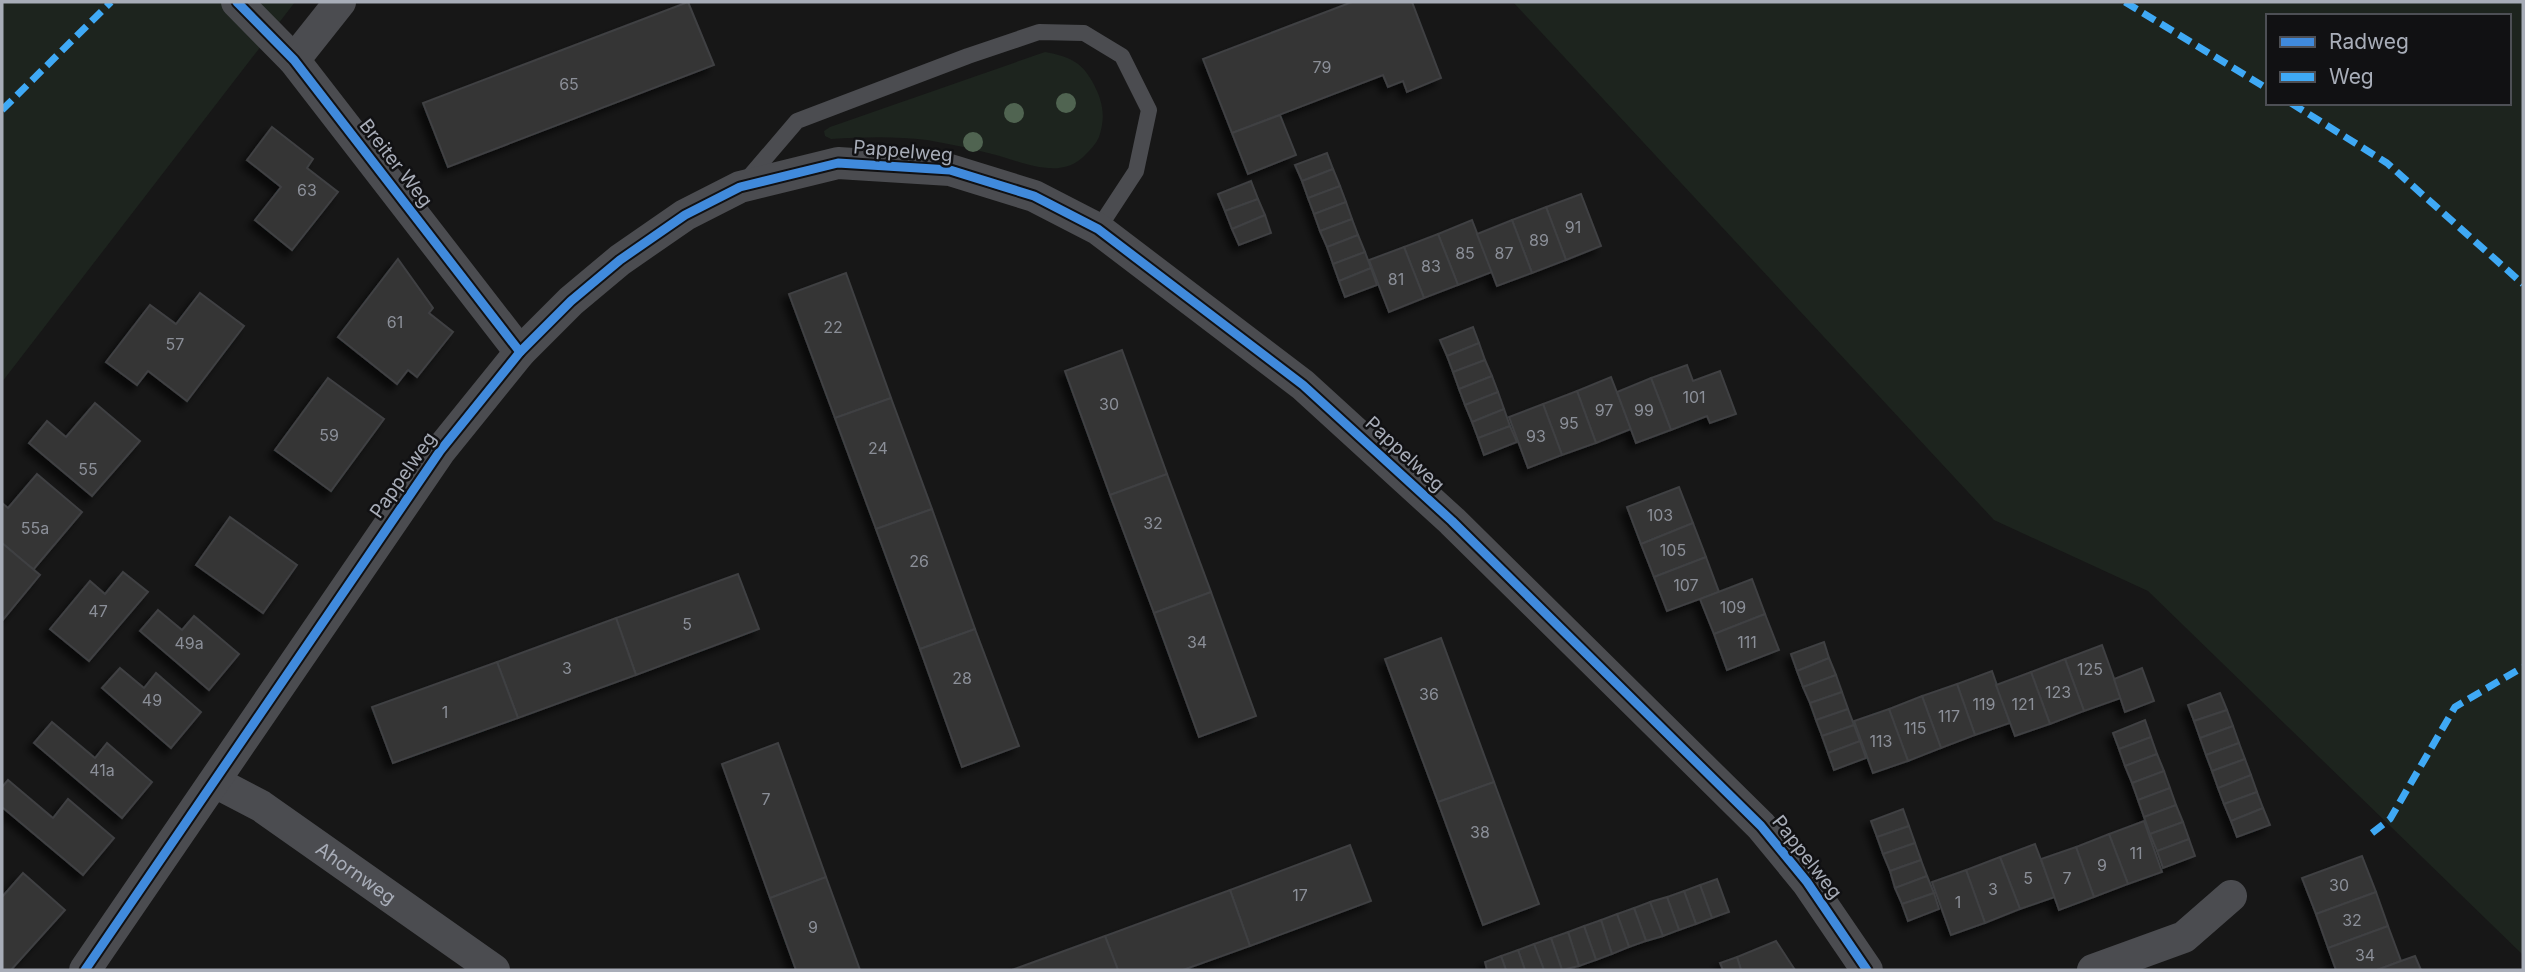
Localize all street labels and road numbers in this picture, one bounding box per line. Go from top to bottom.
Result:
street label: Breiter Weg [355,115,437,211]
street label: Pappelweg [852,135,954,167]
street label: Pappelweg [1361,412,1449,496]
street label: Pappelweg [365,428,441,522]
street label: Pappelweg [1767,811,1847,903]
street label: Ahornweg [312,837,400,909]

